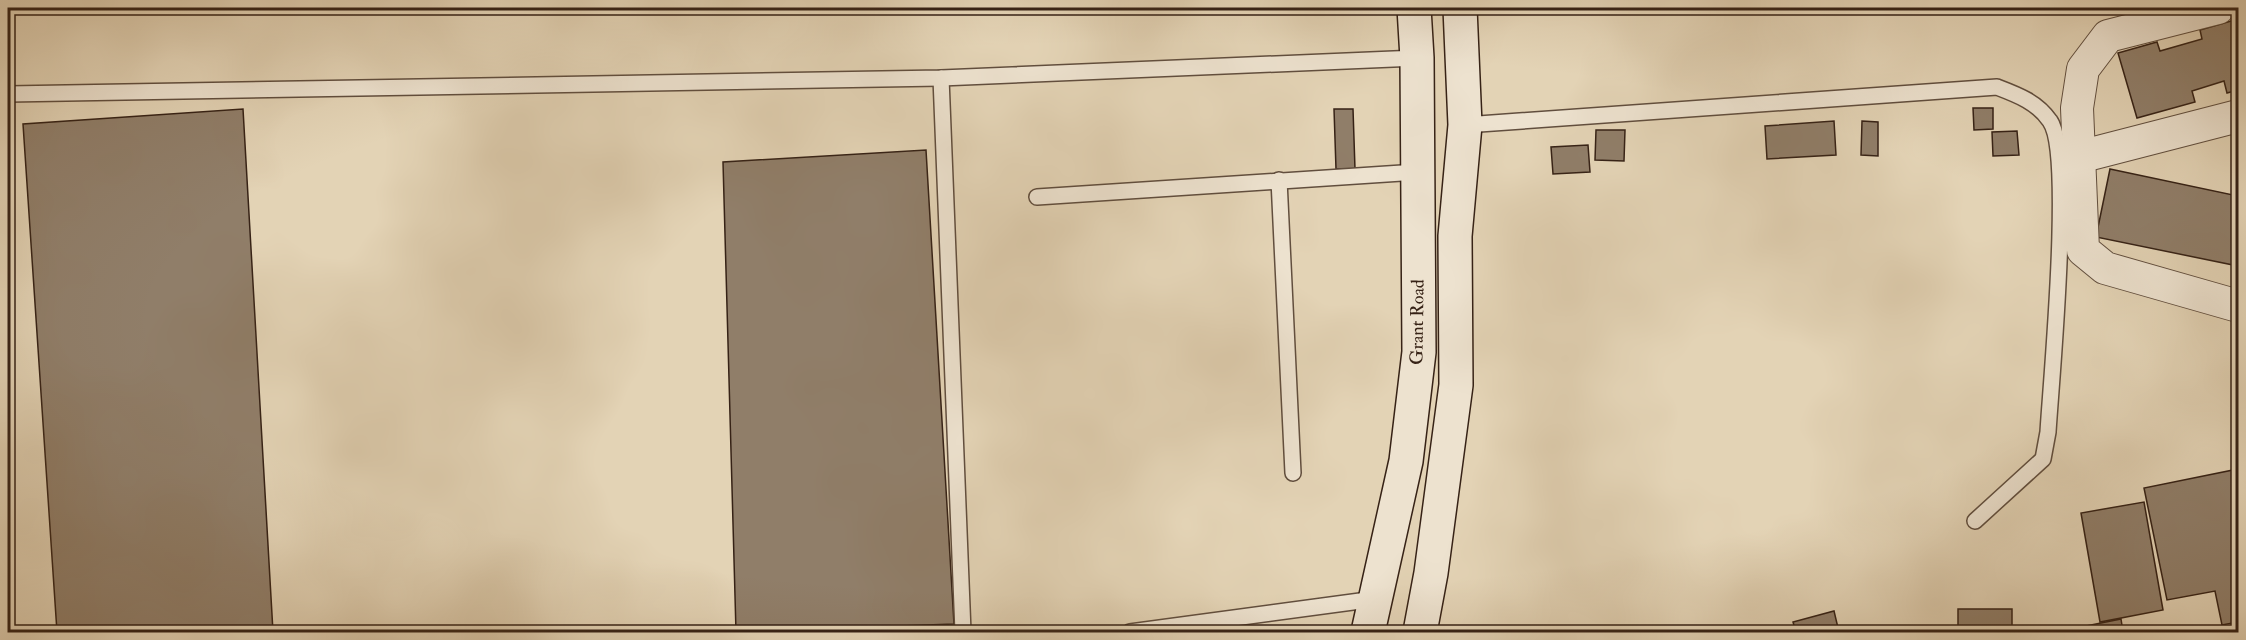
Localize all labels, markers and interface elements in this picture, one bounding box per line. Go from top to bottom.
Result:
street label: Grant Road [1405,279,1430,365]

